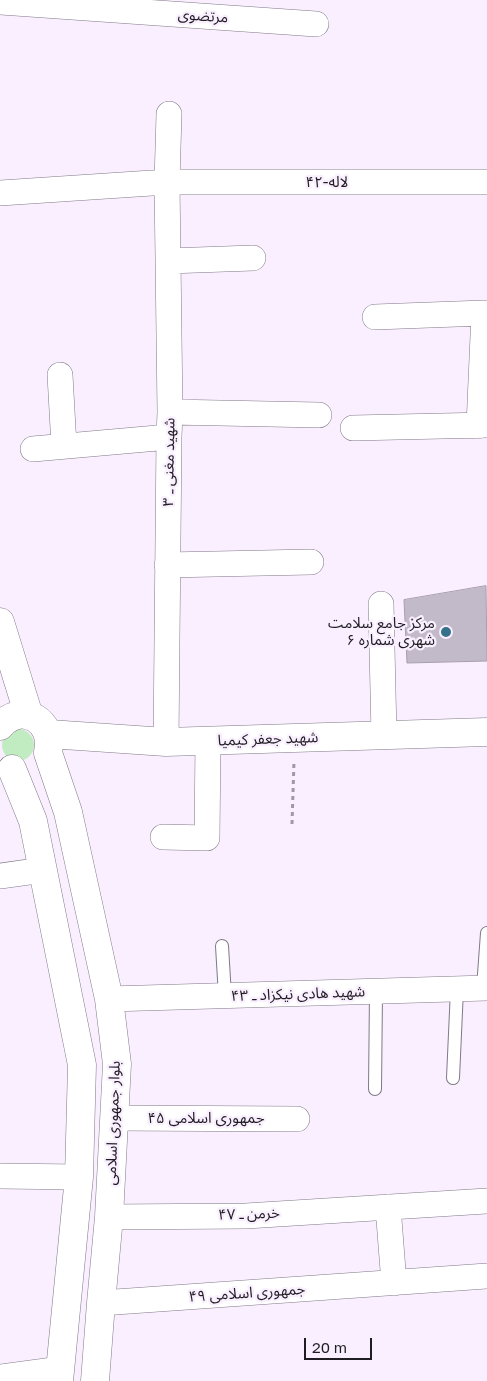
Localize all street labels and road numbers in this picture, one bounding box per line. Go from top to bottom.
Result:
street label: مرتضوی [177,5,229,27]
street label: لاله-۴۲ [306,173,348,191]
street label: شهید مغنی ـ ۳ [159,418,179,506]
street label: شهید جعفر کیمیا [217,728,319,750]
street label: شهید هادی نیکزاد ـ ۴۳ [231,983,365,1005]
street label: بلوار جمهوری اسلامی [102,1060,124,1186]
street label: جمهوری اسلامی ۴۵ [148,1109,264,1127]
street label: خرمن ـ ۴۷ [218,1204,280,1224]
street label: جمهوری اسلامی ۴۹ [188,1280,306,1306]

